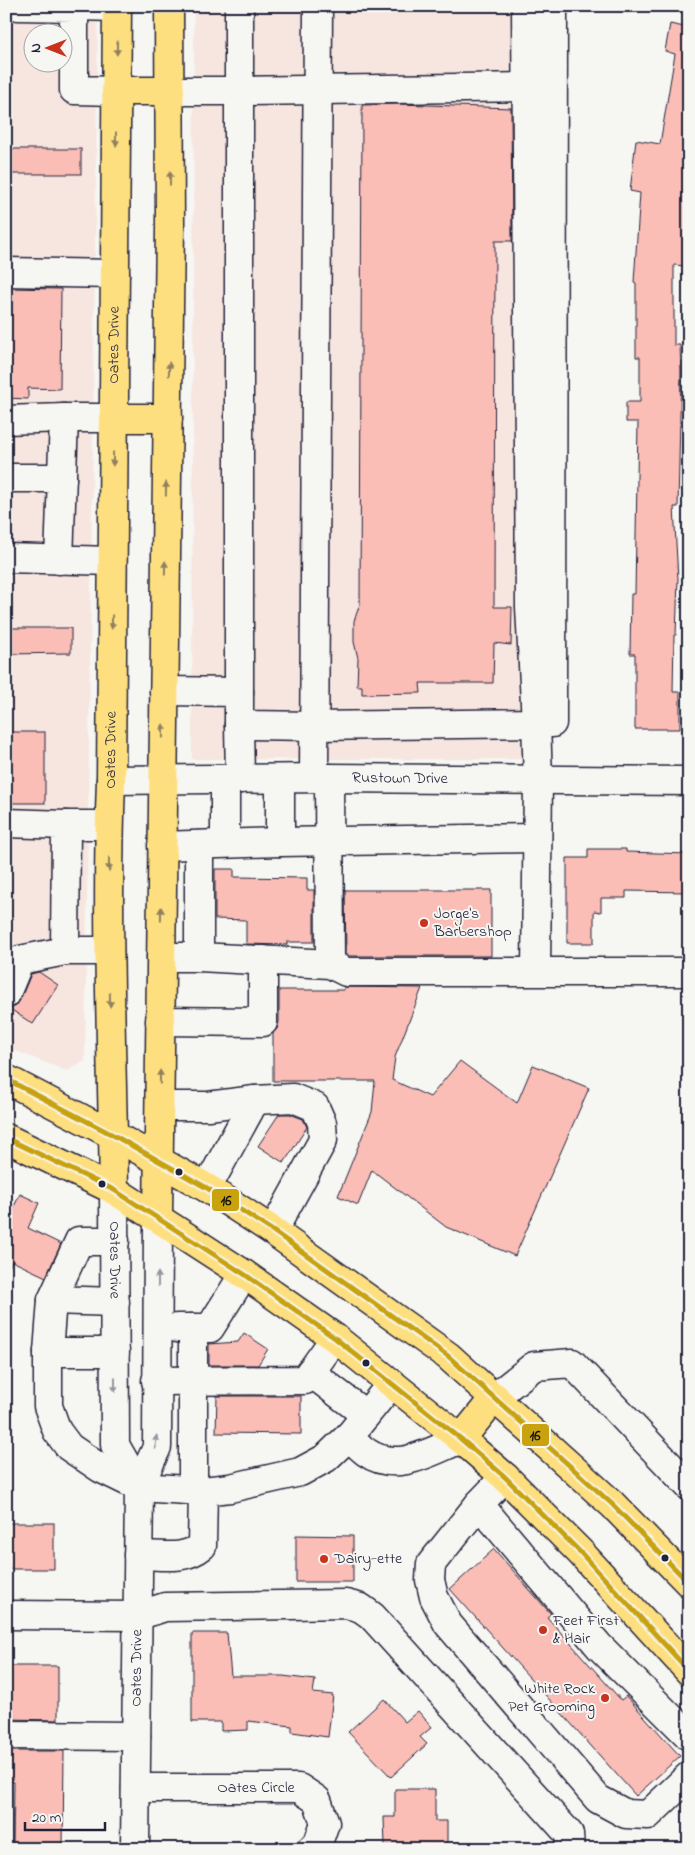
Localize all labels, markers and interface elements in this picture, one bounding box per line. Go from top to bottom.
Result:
north arrow [22,22,72,72]
one-way arrow [112,41,120,57]
text: N [26,43,47,53]
one-way arrow [112,132,120,148]
one-way arrow [166,169,174,185]
street label: Oates Drive [102,305,127,384]
one-way arrow [165,361,173,377]
one-way arrow [109,452,117,468]
one-way arrow [163,481,171,497]
one-way arrow [161,560,169,576]
one-way arrow [107,614,115,630]
street label: Oates Drive [99,710,124,789]
one-way arrow [159,723,167,739]
street label: Rustown Drive [352,766,449,791]
one-way arrow [105,856,113,872]
place label: Jorge's Barbershop [433,902,512,944]
one-way arrow [158,906,166,922]
marker: Jorge's Barbershop [418,917,430,929]
one-way arrow [106,992,114,1008]
one-way arrow [156,1069,164,1085]
unlabelled marker [174,1167,184,1177]
unlabelled marker [97,1179,107,1189]
line badge: 16 [211,1188,240,1212]
text: 16 [221,1191,232,1212]
street label: Oates Drive [102,1221,126,1300]
one-way arrow [154,1271,162,1287]
unlabelled marker [361,1358,371,1368]
one-way arrow [111,1378,119,1394]
line badge: 16 [521,1423,550,1447]
text: 16 [530,1426,541,1447]
one-way arrow [152,1433,160,1449]
place label: Dairy-ette [333,1547,403,1571]
marker: Dairy-ette [318,1553,330,1565]
unlabelled marker [660,1553,670,1563]
place label: Feet First & Hair [552,1609,619,1651]
marker: Feet First & Hair [537,1624,549,1636]
street label: Oates Drive [125,1628,149,1707]
place label: White Rock Pet Grooming [508,1677,596,1719]
marker: White Rock Pet Grooming [599,1692,611,1704]
street label: Oates Circle [217,1776,296,1800]
scale bar [25,1800,105,1832]
text: 20 m [32,1807,62,1829]

